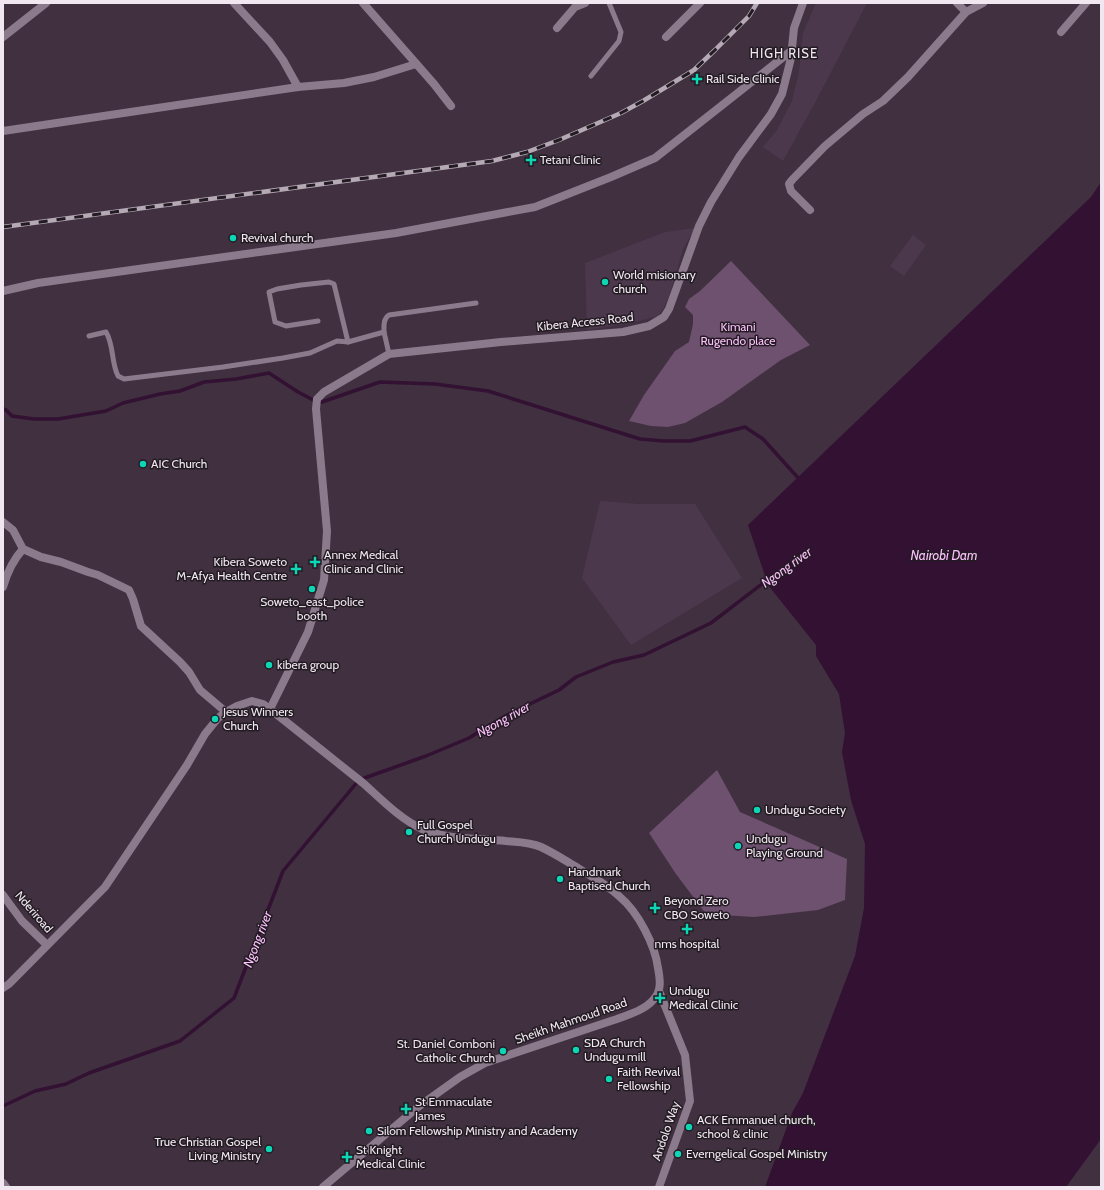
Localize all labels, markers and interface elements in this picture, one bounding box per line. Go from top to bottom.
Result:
district label: HIGH RISE [750,45,818,61]
place label: Rail Side Clinic [706,71,780,86]
marker: Rail Side Clinic [691,73,703,85]
place label: Tetani Clinic [540,152,601,167]
marker: Tetani Clinic [525,154,537,166]
place label: Revival church [241,230,314,245]
marker: Revival church [228,233,238,243]
place label: World misionary church [613,267,696,296]
marker: World misionary church [600,277,610,287]
street label: Kibera Access Road [536,309,634,334]
park label: Kimani Rugendo place [701,319,775,348]
place label: AIC Church [151,456,207,471]
marker: AIC Church [138,459,148,469]
water label: Ngong river [758,543,815,591]
place label: Annex Medical Clinic and Clinic [324,547,404,576]
water label: Nairobi Dam [910,547,978,563]
place label: Kibera Soweto M-Afya Health Centre [177,554,287,583]
marker: Annex Medical Clinic and Clinic [309,556,321,568]
marker: Kibera Soweto M-Afya Health Centre [290,563,302,575]
marker: Soweto_east_police booth [307,584,317,594]
place label: Soweto_east_police booth [260,594,364,623]
place label: kibera group [277,657,339,672]
marker: kibera group [264,660,274,670]
water label: Ngong river [473,697,533,740]
place label: Jesus Winners Church [222,704,293,733]
marker: Jesus Winners Church [210,714,220,724]
place label: Undugu Society [765,802,846,817]
marker: Undugu Society [752,805,762,815]
place label: Full Gospel Church Undugu [417,817,496,846]
marker: Full Gospel Church Undugu [404,827,414,837]
place label: Undugu Playing Ground [746,831,823,860]
marker: Undugu Playing Ground [733,841,743,851]
place label: Handmark Baptised Church [568,864,650,893]
marker: Handmark Baptised Church [555,874,565,884]
street label: Nderiroad [12,888,56,935]
place label: Beyond Zero CBO Soweto [664,893,730,922]
marker: Beyond Zero CBO Soweto [649,902,661,914]
water label: Ngong river [239,908,275,969]
marker: nms hospital [681,923,693,935]
place label: nms hospital [655,936,720,951]
place label: Undugu Medical Clinic [669,983,739,1012]
marker: Undugu Medical Clinic [654,992,666,1004]
street label: Sheikh Mahmoud Road [513,994,629,1047]
place label: SDA Church Undugu mill [584,1035,646,1064]
place label: St. Daniel Comboni Catholic Church [397,1036,495,1065]
marker: SDA Church Undugu mill [571,1045,581,1055]
marker: St. Daniel Comboni Catholic Church [498,1046,508,1056]
place label: Faith Revival Fellowship [617,1064,680,1093]
marker: Faith Revival Fellowship [604,1074,614,1084]
place label: St Emmaculate James [414,1094,492,1123]
street label: Andolo Way [648,1099,683,1163]
marker: St Emmaculate James [400,1103,412,1115]
place label: ACK Emmanuel church, school & clinic [697,1112,816,1141]
marker: ACK Emmanuel church, school & clinic [684,1122,694,1132]
place label: Silom Fellowship Ministry and Academy [377,1123,578,1138]
marker: Silom Fellowship Ministry and Academy [364,1126,374,1136]
place label: True Christian Gospel Living Ministry [155,1134,261,1163]
place label: St Knight Medical Clinic [356,1142,426,1171]
marker: True Christian Gospel Living Ministry [264,1144,274,1154]
place label: Everngelical Gospel Ministry [686,1146,827,1161]
marker: Everngelical Gospel Ministry [673,1149,683,1159]
marker: St Knight Medical Clinic [341,1151,353,1163]

